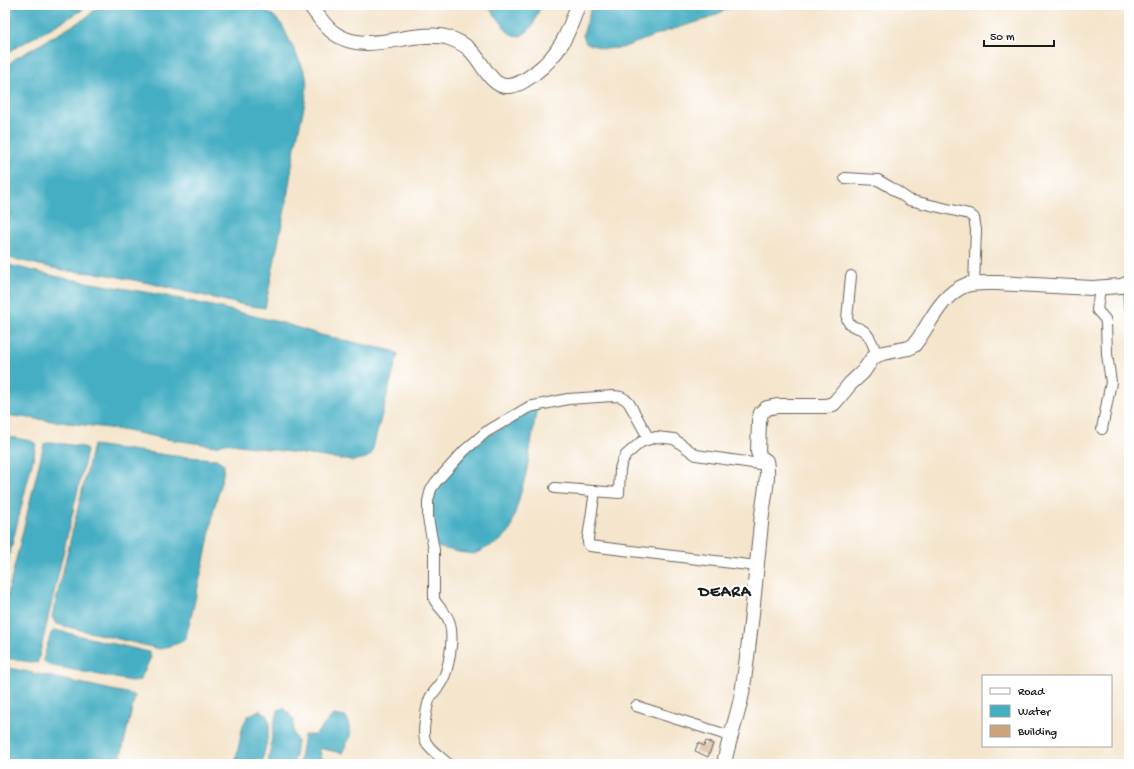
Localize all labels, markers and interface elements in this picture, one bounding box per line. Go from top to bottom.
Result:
scale bar [984,22,1054,48]
text: 50 m [990,31,1015,45]
district label: DEARA [697,584,752,603]
legend [982,675,1112,747]
text: Road [1018,686,1045,700]
text: Water [1018,706,1052,720]
text: Building [1017,726,1057,740]

